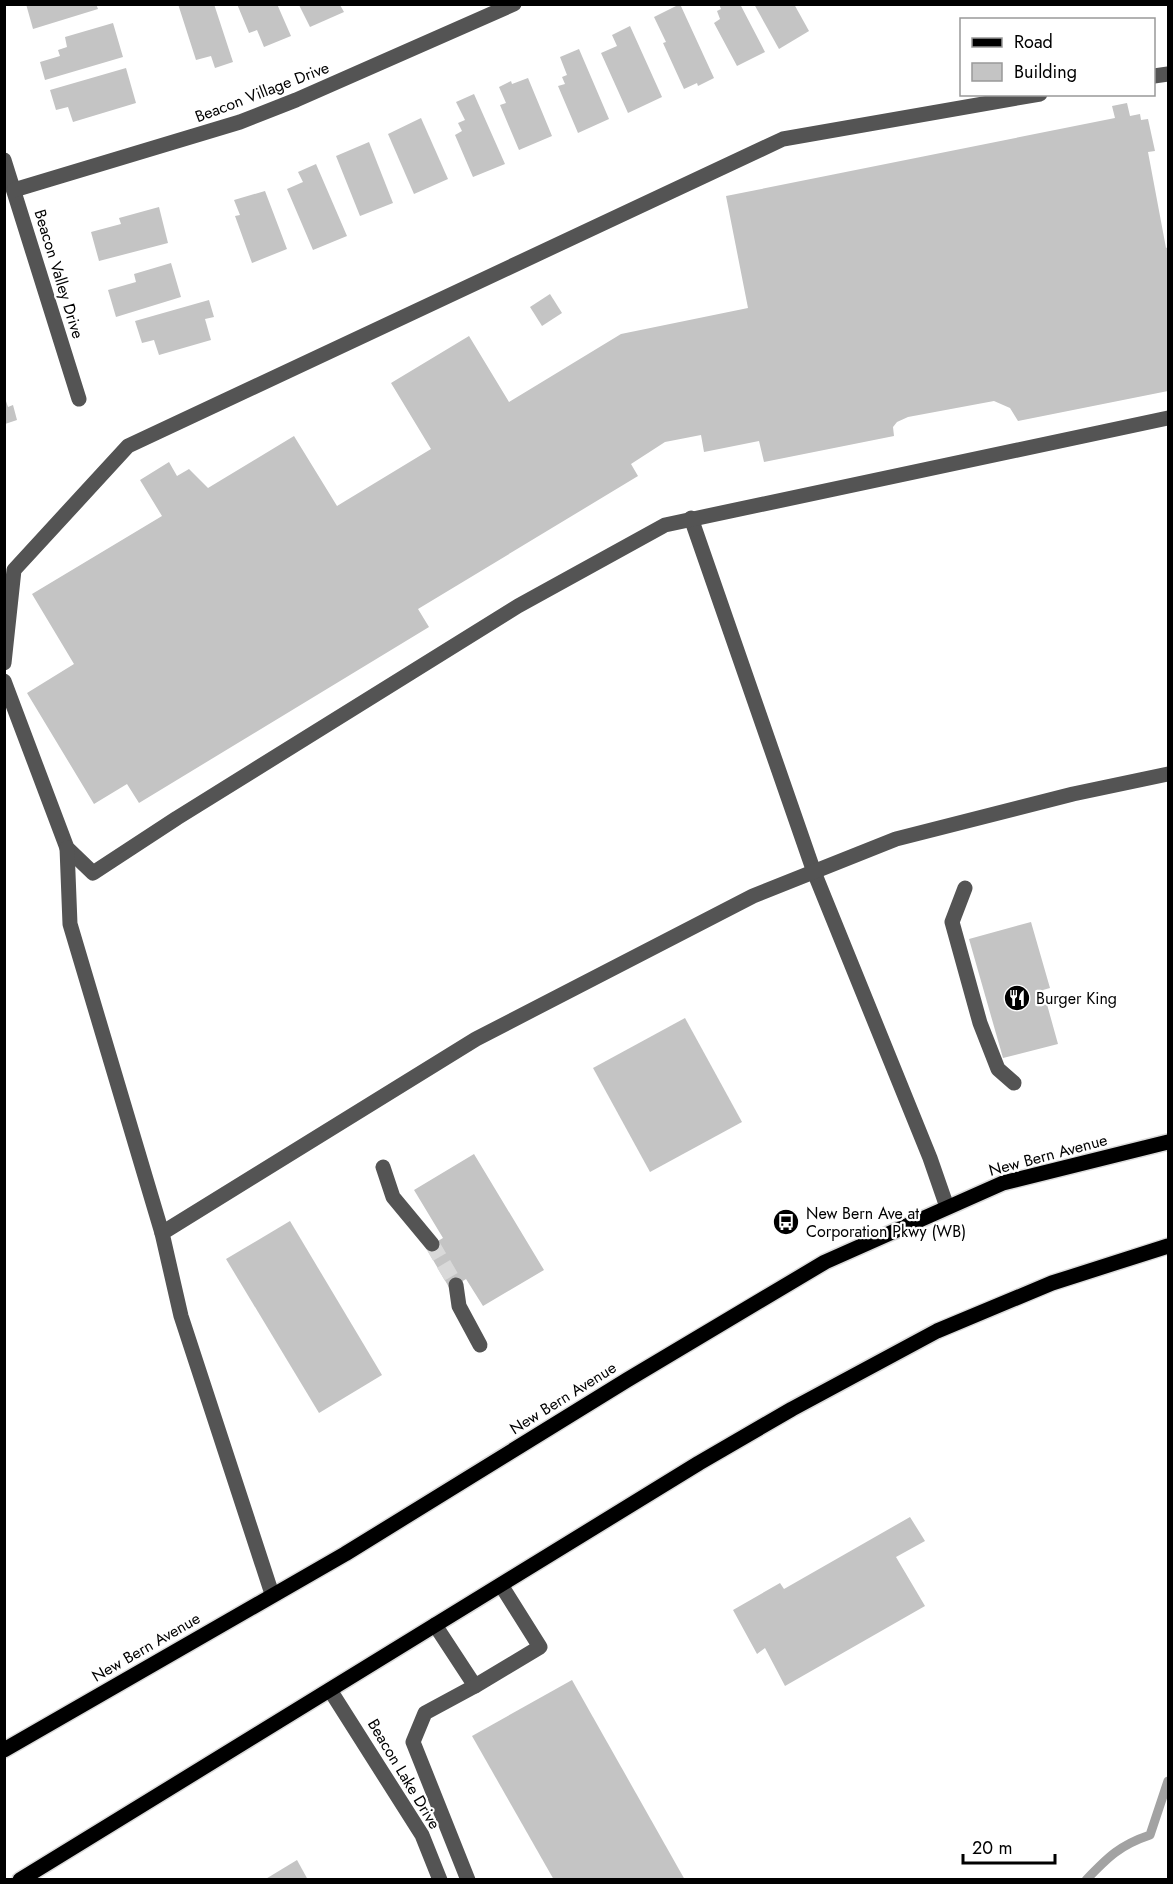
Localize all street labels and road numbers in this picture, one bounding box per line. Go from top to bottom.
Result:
street label: Beacon Village Drive [192,56,332,128]
street label: Beacon Valley Drive [28,207,90,341]
street label: New Bern Avenue [986,1128,1110,1182]
street label: New Bern Avenue [505,1356,621,1440]
street label: New Bern Avenue [88,1607,204,1687]
street label: Beacon Lake Drive [362,1715,446,1833]

